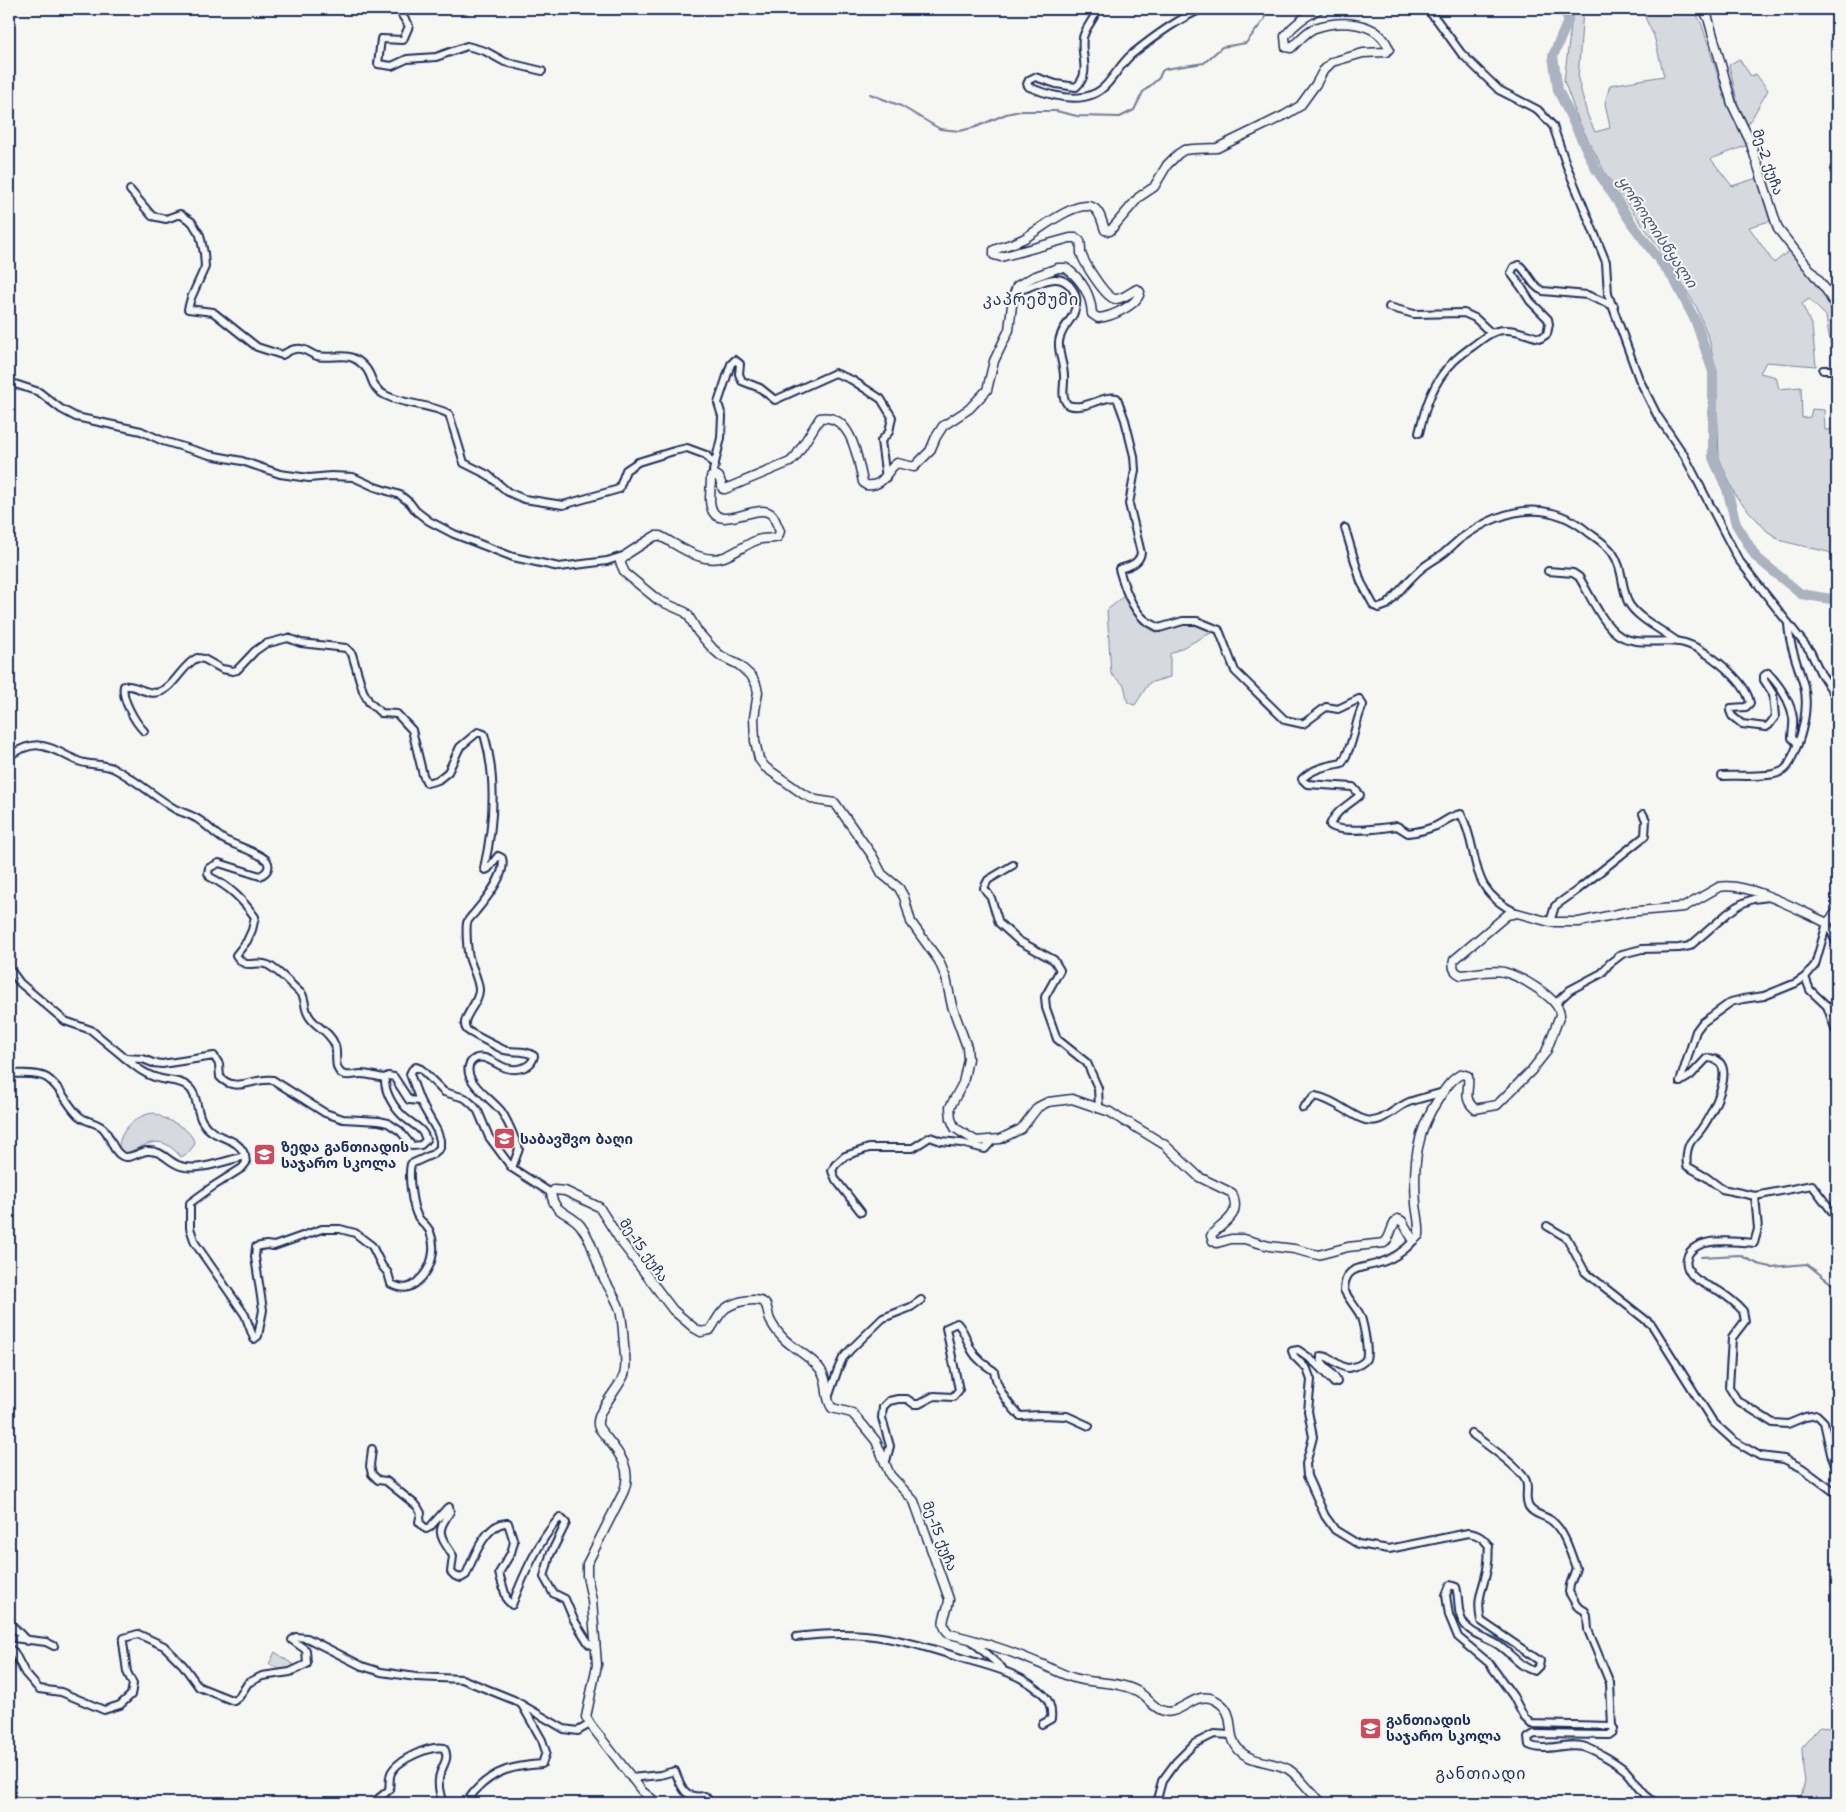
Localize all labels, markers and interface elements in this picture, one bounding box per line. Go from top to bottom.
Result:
street label: მე-2 ქუჩა [1748,127,1788,197]
water label: ყოროლისწყალი [1612,172,1702,293]
district label: კაპრეშუმი [983,289,1079,310]
school or university icon: საბავშვო ბაღი [492,1127,516,1151]
place label: საბავშვო ბაღი [520,1130,633,1148]
place label: ზედა განთიადის საჯარო სკოლა [281,1138,409,1172]
school or university icon: ზედა განთიადის საჯარო სკოლა [253,1143,277,1167]
street label: მე-15 ქუჩა [616,1215,672,1285]
street label: მე-15 ქუჩა [918,1499,962,1573]
place label: განთიადის საჯარო სკოლა [1386,1711,1501,1745]
school or university icon: განთიადის საჯარო სკოლა [1358,1716,1382,1740]
district label: განთიადი [1435,1763,1527,1784]

